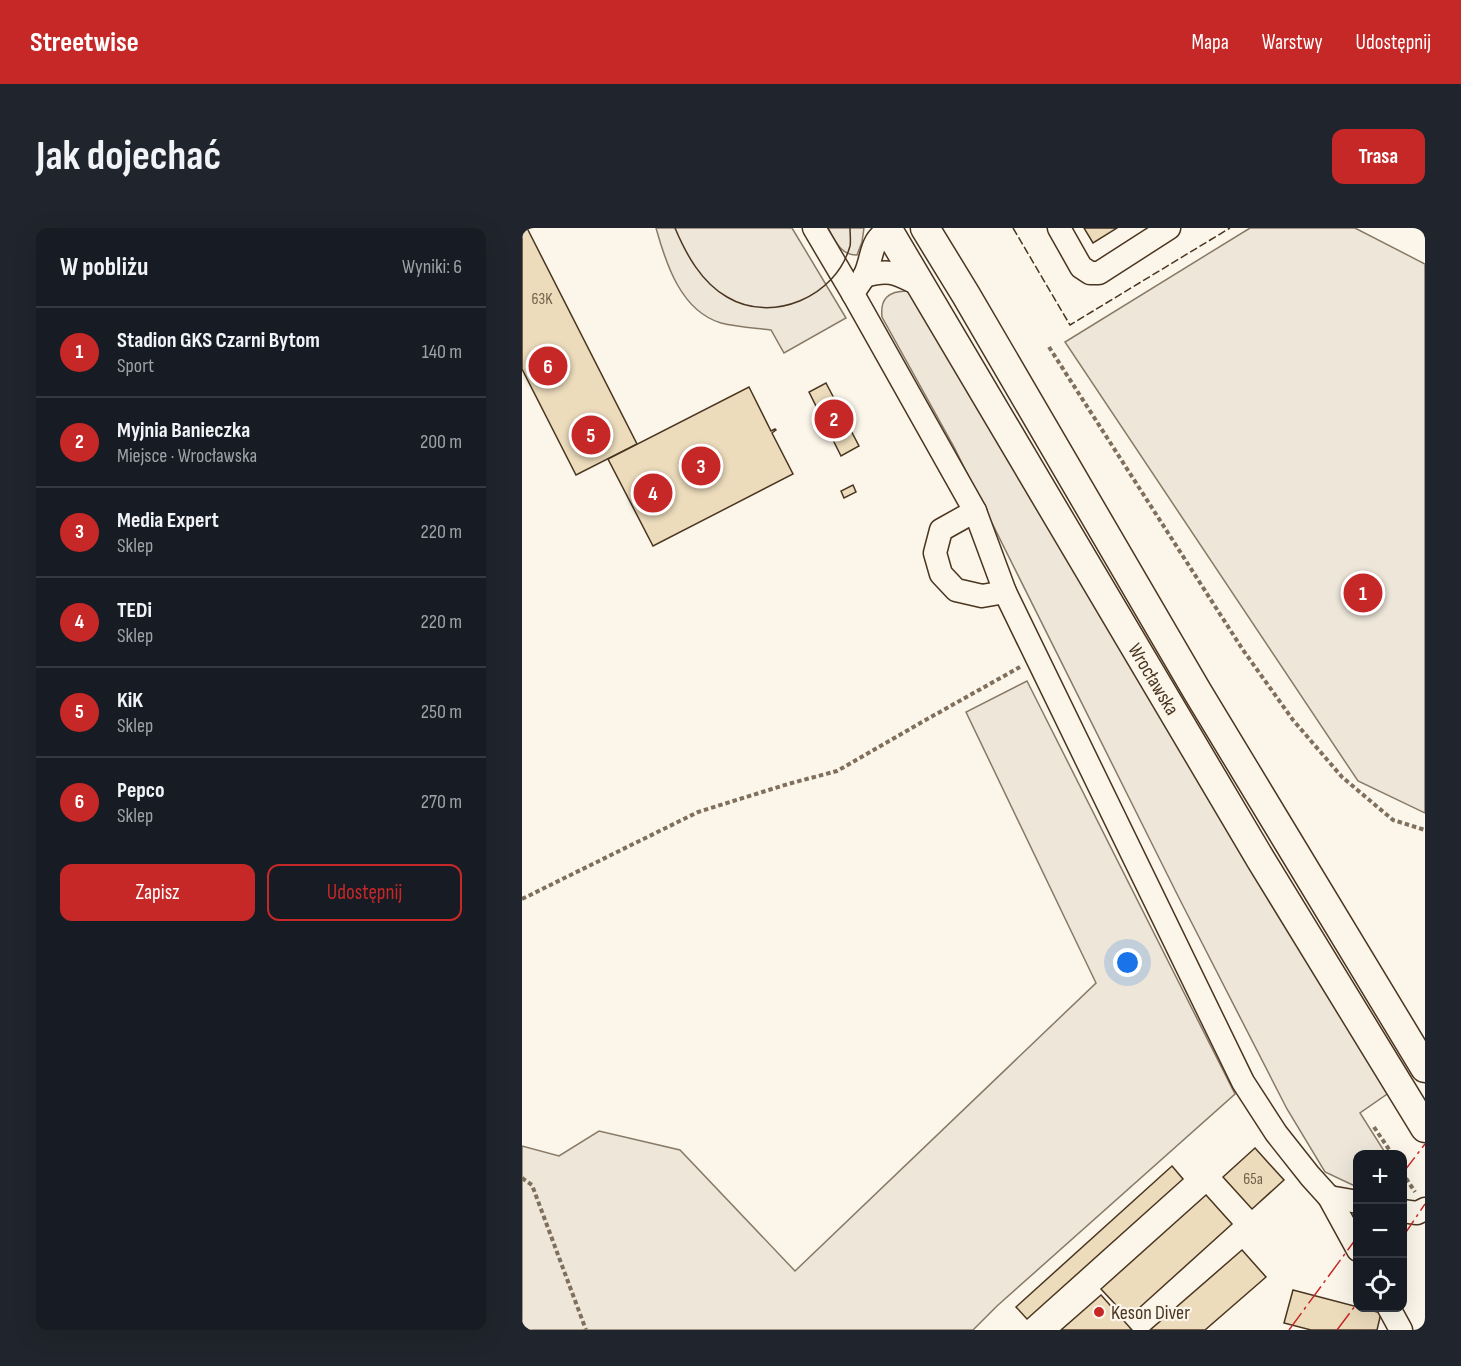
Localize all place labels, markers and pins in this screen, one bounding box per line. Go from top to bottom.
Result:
pin: 6 [528,344,568,388]
pin: 2 [814,396,854,441]
pin: 5 [572,412,610,458]
pin: 3 [682,444,720,488]
pin: 4 [634,470,672,516]
pin: 1 [1344,570,1382,616]
place label: Keson Diver [1111,1301,1190,1325]
marker: Keson Diver [1092,1305,1106,1319]

